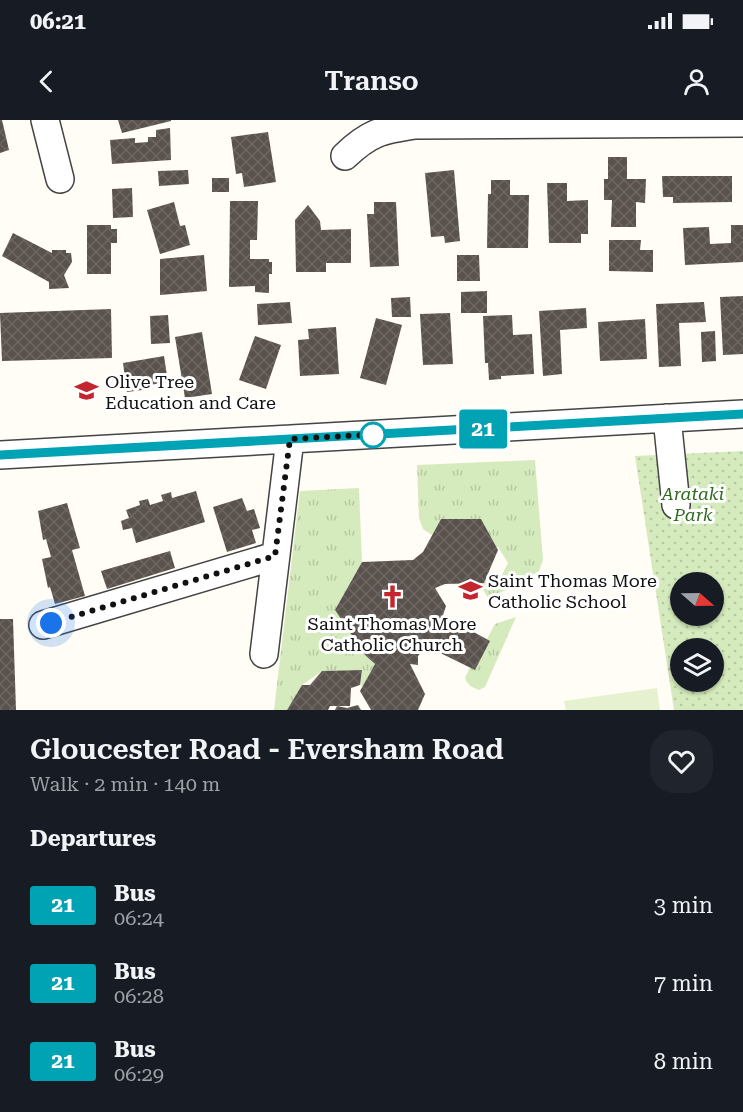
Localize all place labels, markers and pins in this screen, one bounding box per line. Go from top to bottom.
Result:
place label: Olive Tree Education and Care [105,371,276,413]
school or university icon: Olive Tree Education and Care [74,378,100,404]
unlabelled marker [360,422,386,448]
place label: Saint Thomas More Catholic School [488,570,657,612]
school or university icon: Saint Thomas More Catholic School [457,577,483,603]
church icon: Saint Thomas More Catholic Church [379,584,405,610]
place label: Saint Thomas More Catholic Church [308,613,477,655]

